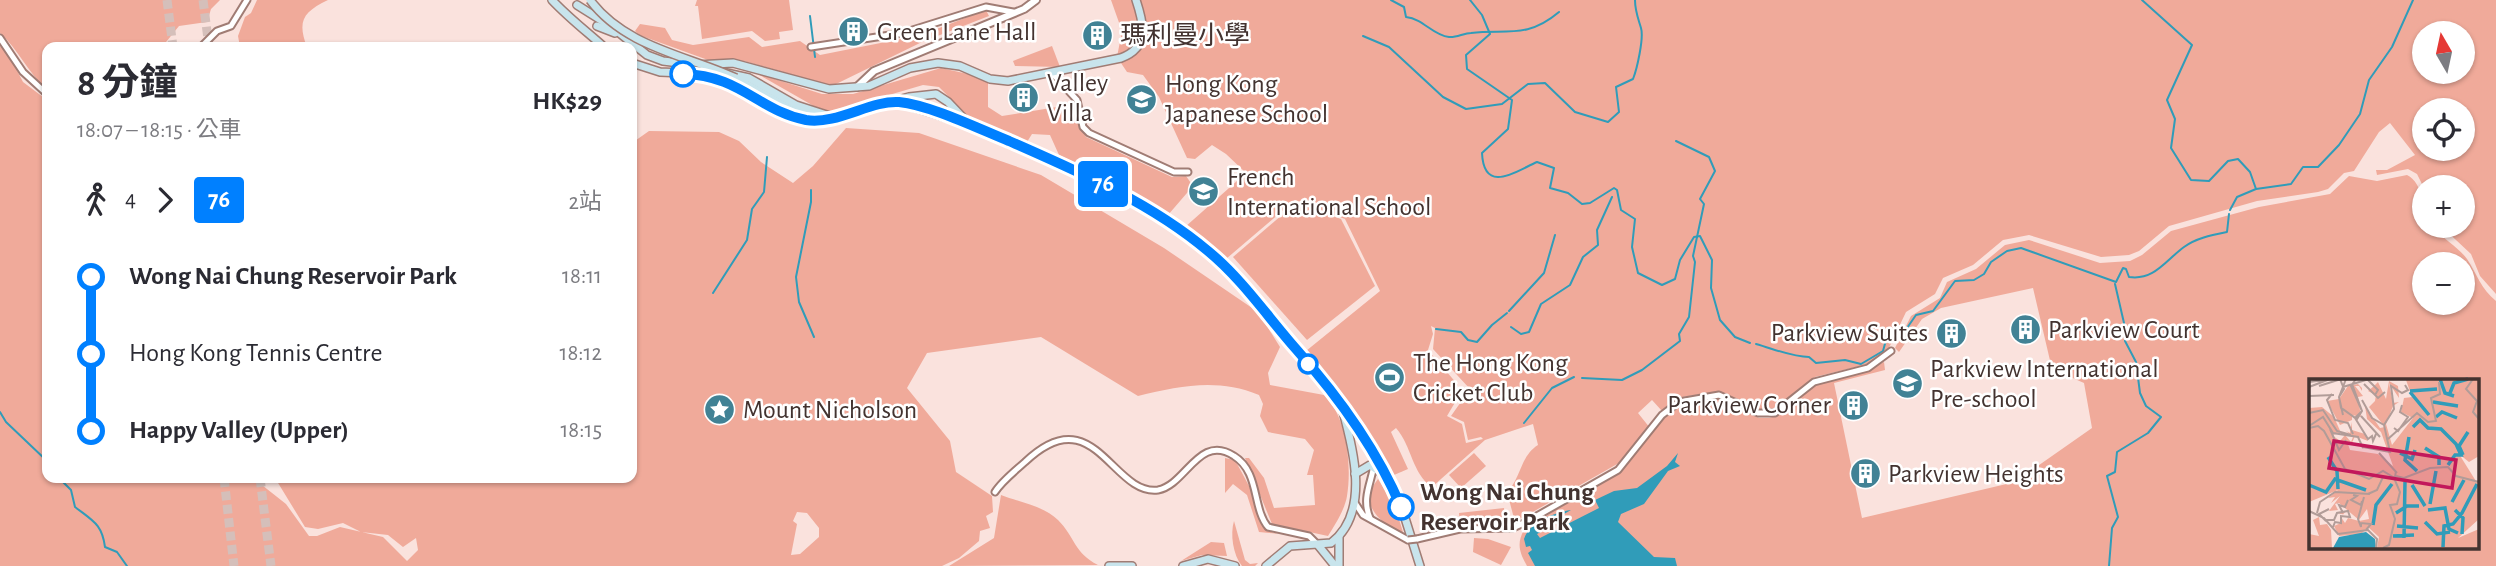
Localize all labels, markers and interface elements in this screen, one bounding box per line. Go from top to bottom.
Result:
building icon: Green Lane Hall [837,15,871,49]
place label: Green Lane Hall [877,19,1037,45]
building icon: 瑪利曼小學 [1080,19,1114,53]
north arrow [2412,21,2474,84]
map controls [2412,21,2475,315]
place label: 瑪利曼小學 [1120,22,1250,49]
unlabelled marker [670,61,696,87]
text: 8 分鐘 [77,65,177,103]
place label: Valley Villa [1047,70,1108,126]
place label: Hong Kong Japanese School [1165,71,1328,127]
building icon: Valley Villa [1007,81,1041,115]
school or university icon: Hong Kong Japanese School [1125,82,1159,116]
text: HK$29 [532,88,602,114]
button: locate [2412,98,2475,161]
text: 18:07 – 18:15 · 公車 [77,119,242,142]
line badge: 76 [1072,161,1134,207]
place label: French International School [1227,164,1431,220]
text: 76 [1092,172,1114,196]
school or university icon: French International School [1187,175,1221,209]
button: + [2412,175,2475,238]
icon: walk [77,181,115,219]
icon: forward [146,181,184,219]
text: 4 [125,188,136,211]
text: 76 [208,188,230,212]
text: 2站 [569,191,602,214]
button: − [2412,252,2475,315]
text: Wong Nai Chung Reservoir Park [129,263,457,289]
text: 18:11 [562,265,602,288]
building icon: Parkview Court [2008,313,2042,347]
building icon: Parkview Suites [1934,316,1968,350]
place label: Parkview Court [2048,317,2199,343]
place label: Parkview Suites [1771,320,1928,346]
text: Hong Kong Tennis Centre [129,340,382,366]
text: 18:12 [560,342,602,365]
place label: The Hong Kong Cricket Club [1413,350,1568,406]
unlabelled marker [1298,354,1318,374]
place label: Parkview International Pre-school [1930,356,2159,412]
sports icon: The Hong Kong Cricket Club [1373,361,1407,395]
school or university icon: Parkview International Pre-school [1890,367,1924,401]
inset map [2309,379,2478,548]
building icon: Parkview Corner [1837,388,1871,422]
place label: Parkview Corner [1667,392,1832,418]
place icon: Mount Nicholson [703,393,737,427]
place label: Mount Nicholson [743,397,917,423]
text: Happy Valley (Upper) [129,417,349,443]
text: 18:15 [560,419,602,442]
building icon: Parkview Heights [1848,457,1882,491]
place label: Parkview Heights [1888,461,2064,487]
place label: Wong Nai Chung Reservoir Park [1420,479,1595,535]
marker: Wong Nai Chung Reservoir Park [1388,494,1414,520]

